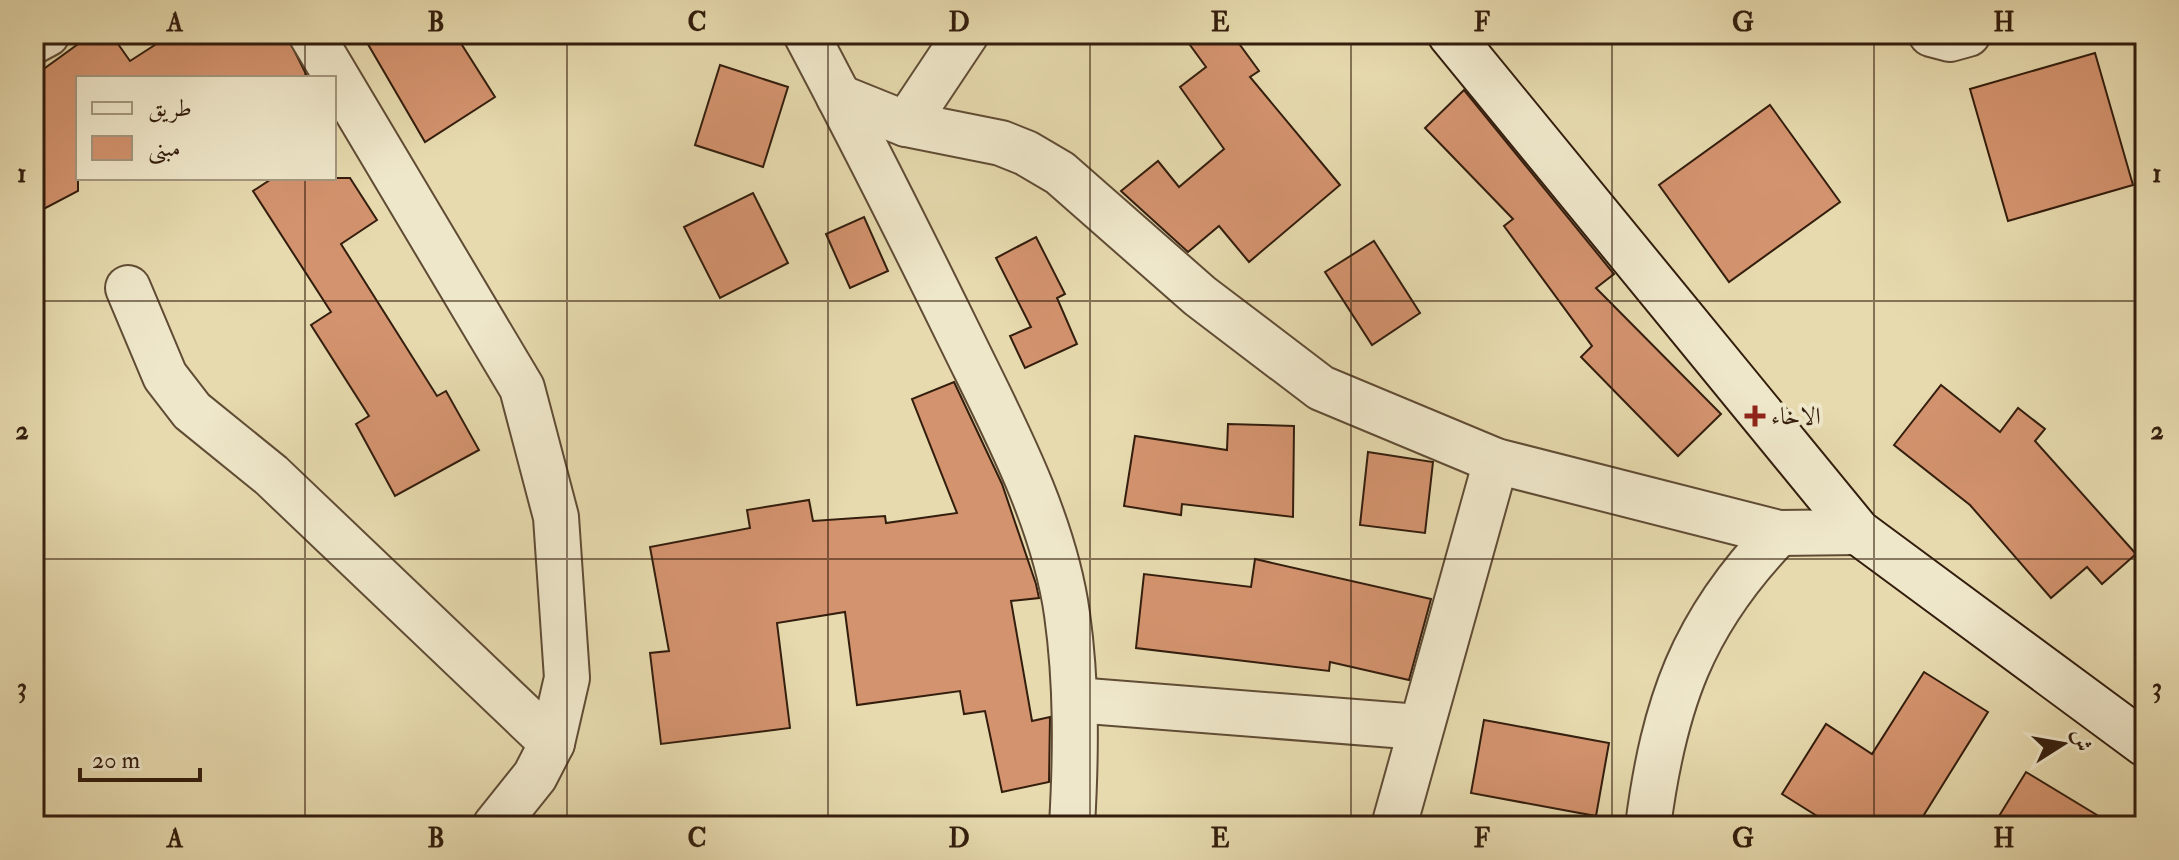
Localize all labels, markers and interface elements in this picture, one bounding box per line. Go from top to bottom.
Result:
text: A [166,7,184,39]
text: B [427,7,445,39]
text: C [687,7,707,39]
text: D [948,7,970,39]
text: E [1211,7,1230,39]
text: F [1474,7,1491,39]
text: G [1732,7,1754,39]
text: H [1993,7,2015,39]
legend [76,76,336,180]
text: طريق [148,93,192,124]
text: مبنى [148,133,181,165]
text: 1 [17,158,27,190]
text: 1 [2152,158,2162,190]
place label: الاخاء [1771,401,1821,432]
marker: الاخاء [1746,407,1764,425]
text: 2 [15,415,29,447]
text: 2 [2150,415,2164,447]
text: 3 [17,672,27,704]
text: 3 [2152,672,2162,704]
north arrow [2023,704,2103,784]
text: ش [2066,727,2097,754]
scale bar [80,732,200,782]
text: 20 m [92,745,141,776]
text: A [166,823,184,855]
text: B [427,823,445,855]
text: C [687,823,707,855]
text: D [948,823,970,855]
text: E [1211,823,1230,855]
text: F [1474,823,1491,855]
text: G [1732,823,1754,855]
text: H [1993,823,2015,855]

